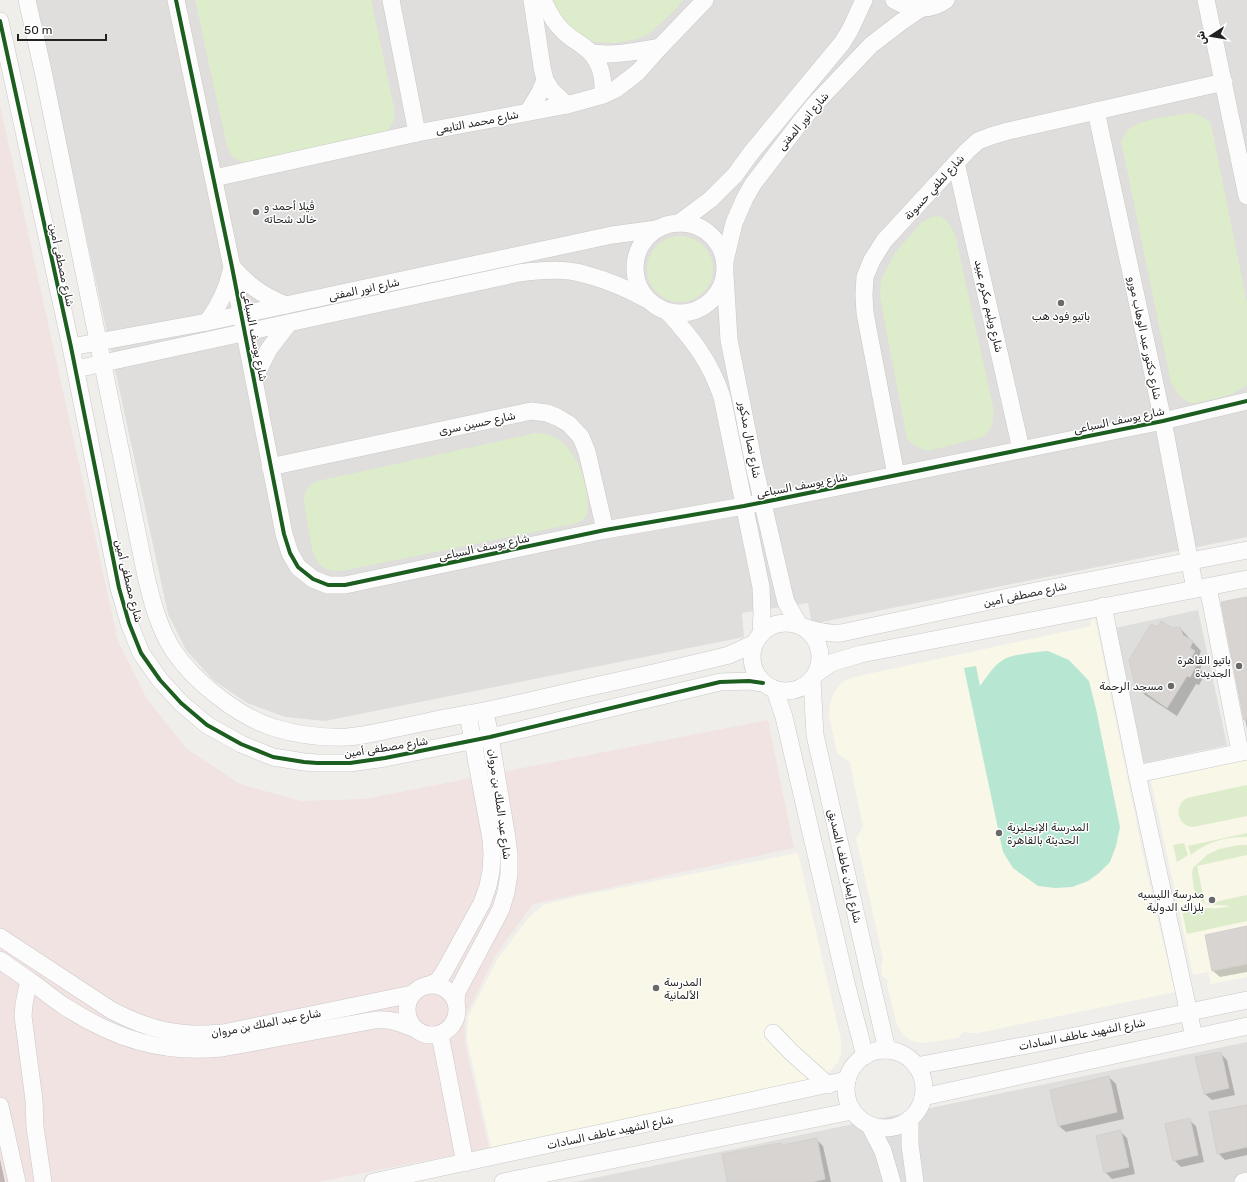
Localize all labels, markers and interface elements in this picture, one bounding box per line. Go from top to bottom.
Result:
scale bar [18,16,106,42]
north arrow [1191,16,1231,56]
text: 50 m [24,23,52,37]
text: ش [1194,30,1210,46]
street label: شارع انور المفتى [775,89,833,154]
street label: شارع محمد التابعى [434,108,520,139]
street label: شارع لطفي حسونة [902,152,969,224]
place label: ڤيلا أحمد و خالد شحاته [264,200,317,226]
marker: ڤيلا أحمد و خالد شحاته [251,207,261,217]
street label: شارع مصطفى أمين [44,222,77,308]
street label: شارع ويليم مكرم عبيد [970,258,1006,354]
street label: شارع دكتور عبد الوهاب مورو [1123,275,1164,401]
street label: شارع انور المفتى [327,276,401,305]
street label: شارع يوسف السباعى [237,289,270,383]
marker: باتيو فود هب [1056,298,1066,308]
place label: باتيو فود هب [1032,310,1090,324]
street label: شارع نصال مدكور [734,400,763,480]
street label: شارع يوسف السباعى [1072,404,1166,438]
street label: شارع حسين سرى [438,409,517,440]
street label: شارع يوسف السباعى [755,470,849,503]
street label: شارع يوسف السباعى [437,531,531,565]
street label: شارع مصطفى أمين [110,538,145,624]
street label: شارع مصطفى أمين [982,579,1068,612]
place label: باتيو القاهرة الجديدة [1177,654,1231,680]
marker: باتيو القاهرة الجديدة [1234,661,1244,671]
place label: مسجد الرحمة [1099,680,1163,693]
marker: مسجد الرحمة [1166,681,1176,691]
street label: شارع مصطفى أمين [343,734,429,763]
street label: شارع عبد الملك بن مروان [483,748,514,861]
street label: شارع إيمان عاطف الصديق [823,808,864,925]
place label: المدرسة الإنجليزية الحديثة بالقاهرة [1007,821,1089,847]
marker: المدرسة الإنجليزية الحديثة بالقاهرة [994,828,1004,838]
place label: مدرسة الليسيه بلزاك الدولية [1138,888,1204,915]
marker: مدرسة الليسيه بلزاك الدولية [1207,895,1217,905]
place label: المدرسة الألمانية [664,976,702,1002]
marker: المدرسة الألمانية [651,983,661,993]
street label: شارع عبد الملك بن مروان [210,1006,323,1043]
street label: شارع الشهيد عاطف السادات [1018,1016,1147,1055]
street label: شارع الشهيد عاطف السادات [546,1113,675,1154]

